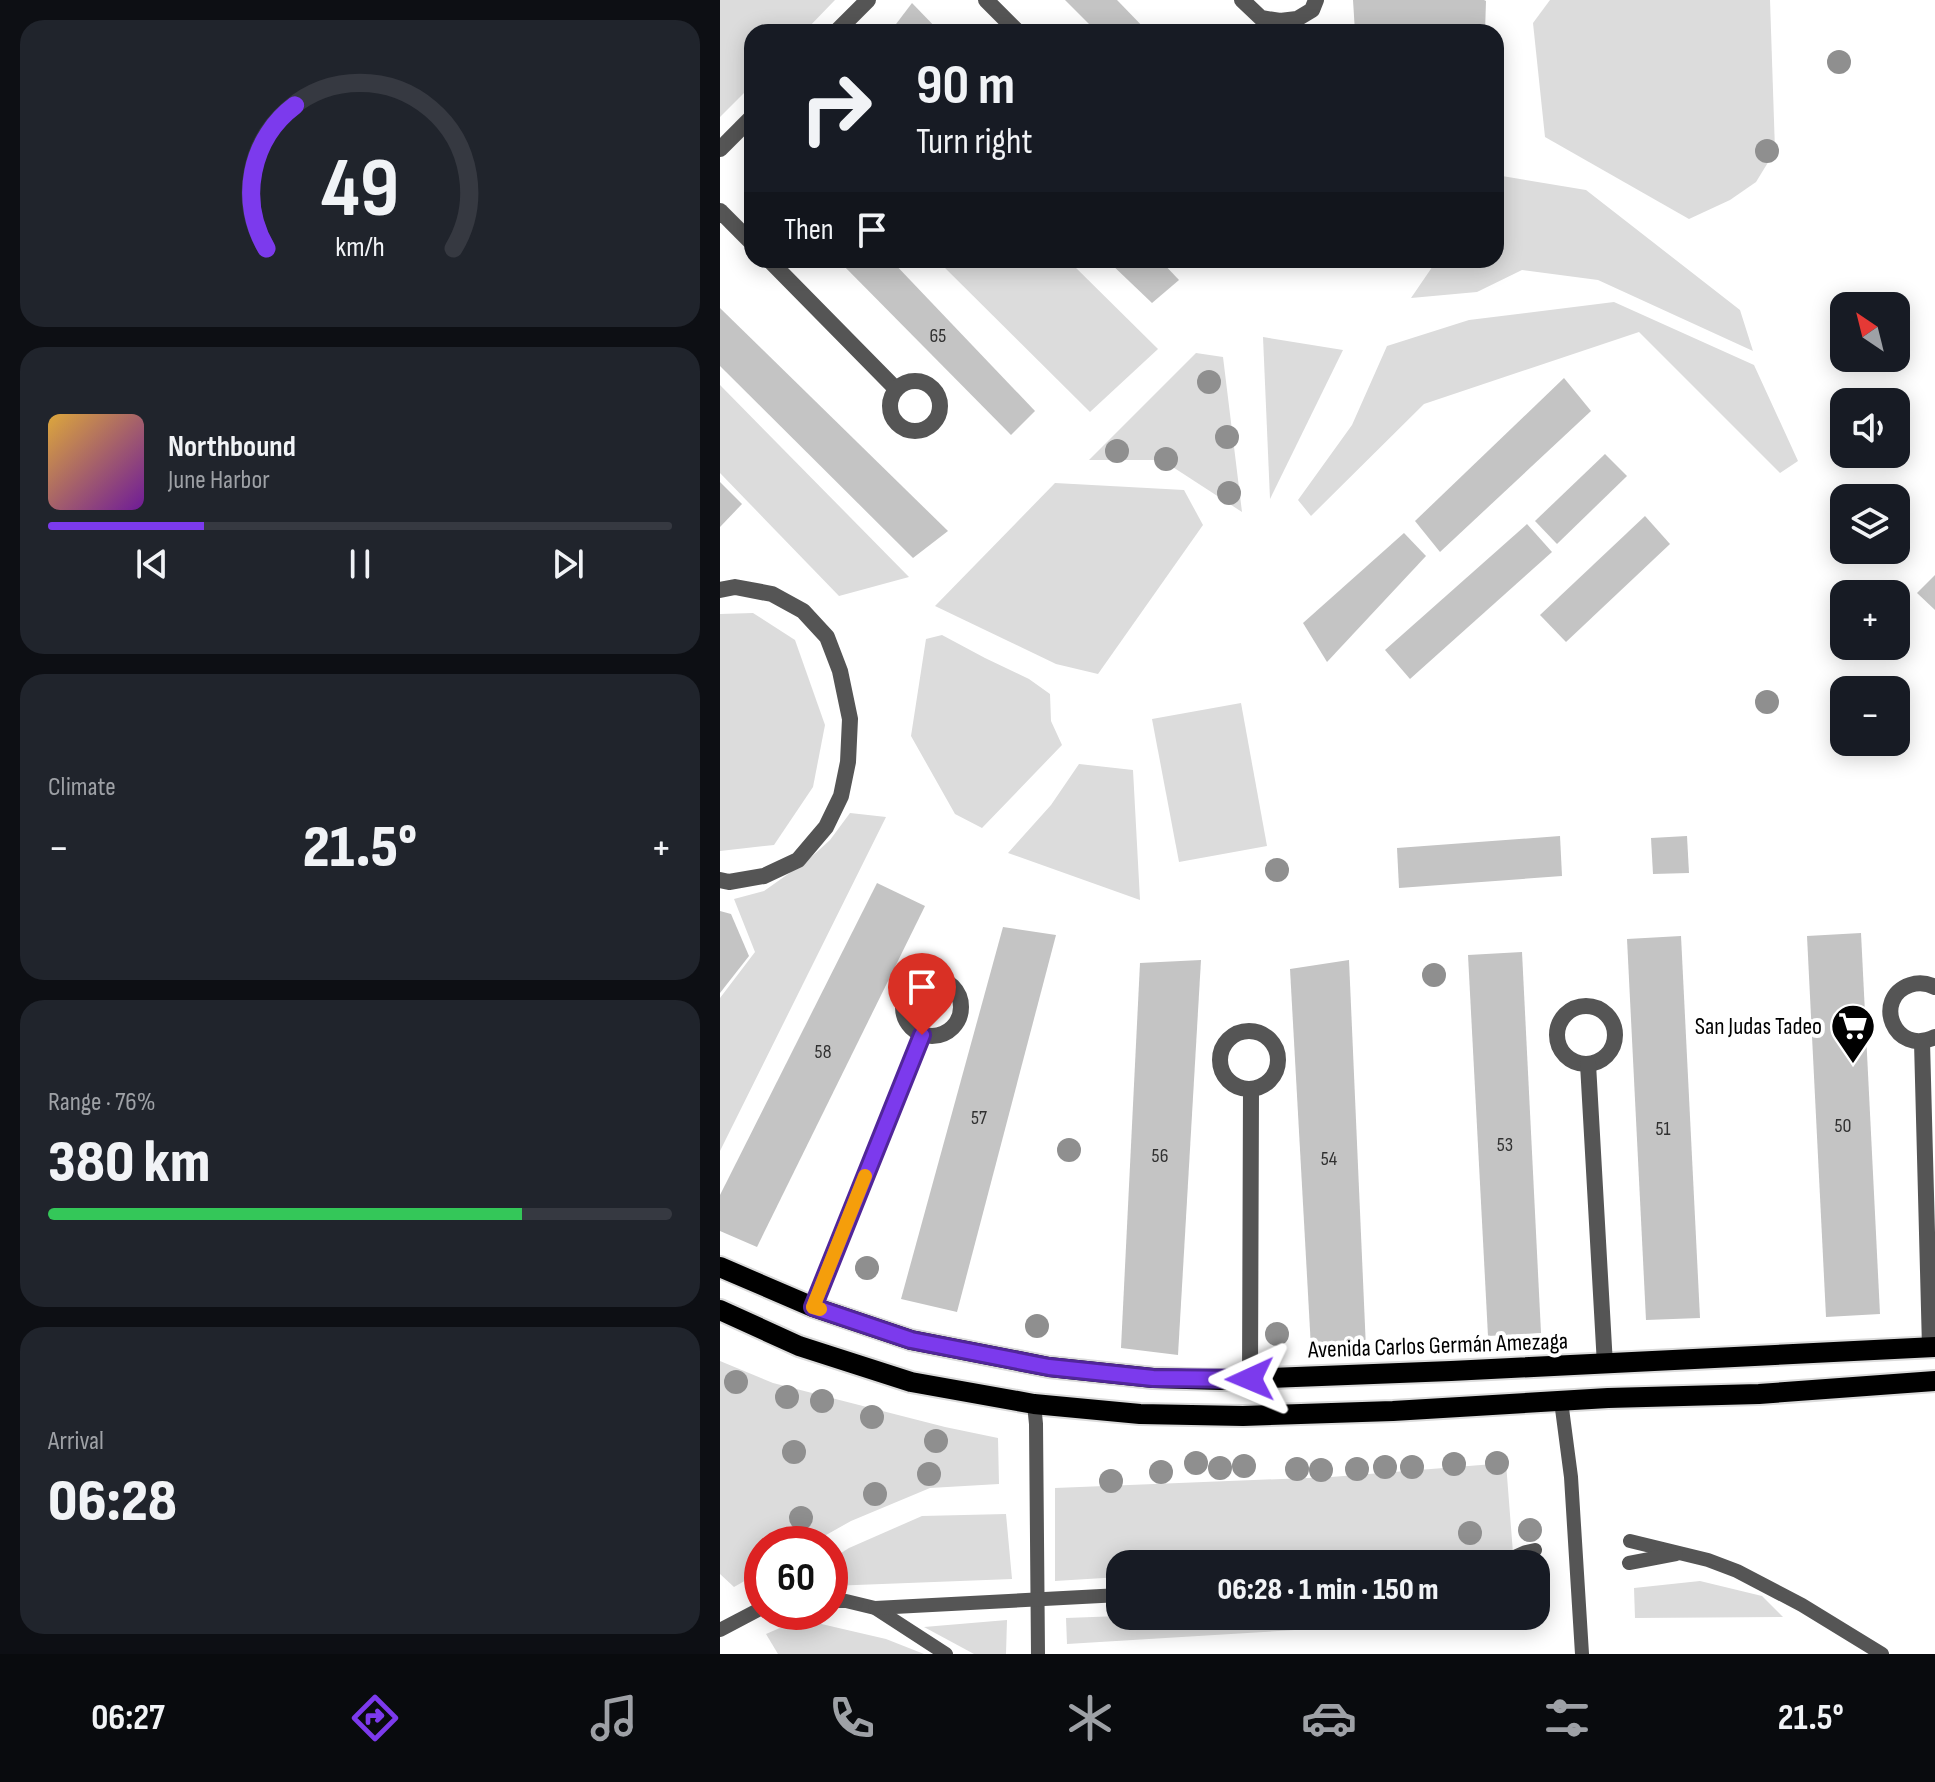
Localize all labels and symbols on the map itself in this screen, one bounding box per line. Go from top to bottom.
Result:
north arrow [1830,292,1910,372]
house number: 65 [930,324,946,348]
pin [888,953,956,1035]
supermarket icon: San Judas Tadeo [1829,1002,1877,1065]
place label: San Judas Tadeo [1695,1012,1822,1041]
house number: 58 [815,1040,831,1064]
house number: 57 [971,1106,987,1130]
house number: 50 [1835,1114,1851,1138]
house number: 51 [1655,1117,1671,1141]
house number: 53 [1497,1133,1513,1157]
house number: 56 [1152,1144,1168,1168]
house number: 54 [1321,1147,1337,1171]
street label: Avenida Carlos Germán Amezaga [1306,1326,1569,1365]
position arrow [1208,1337,1292,1421]
speed limit sign: 60 [744,1526,848,1630]

